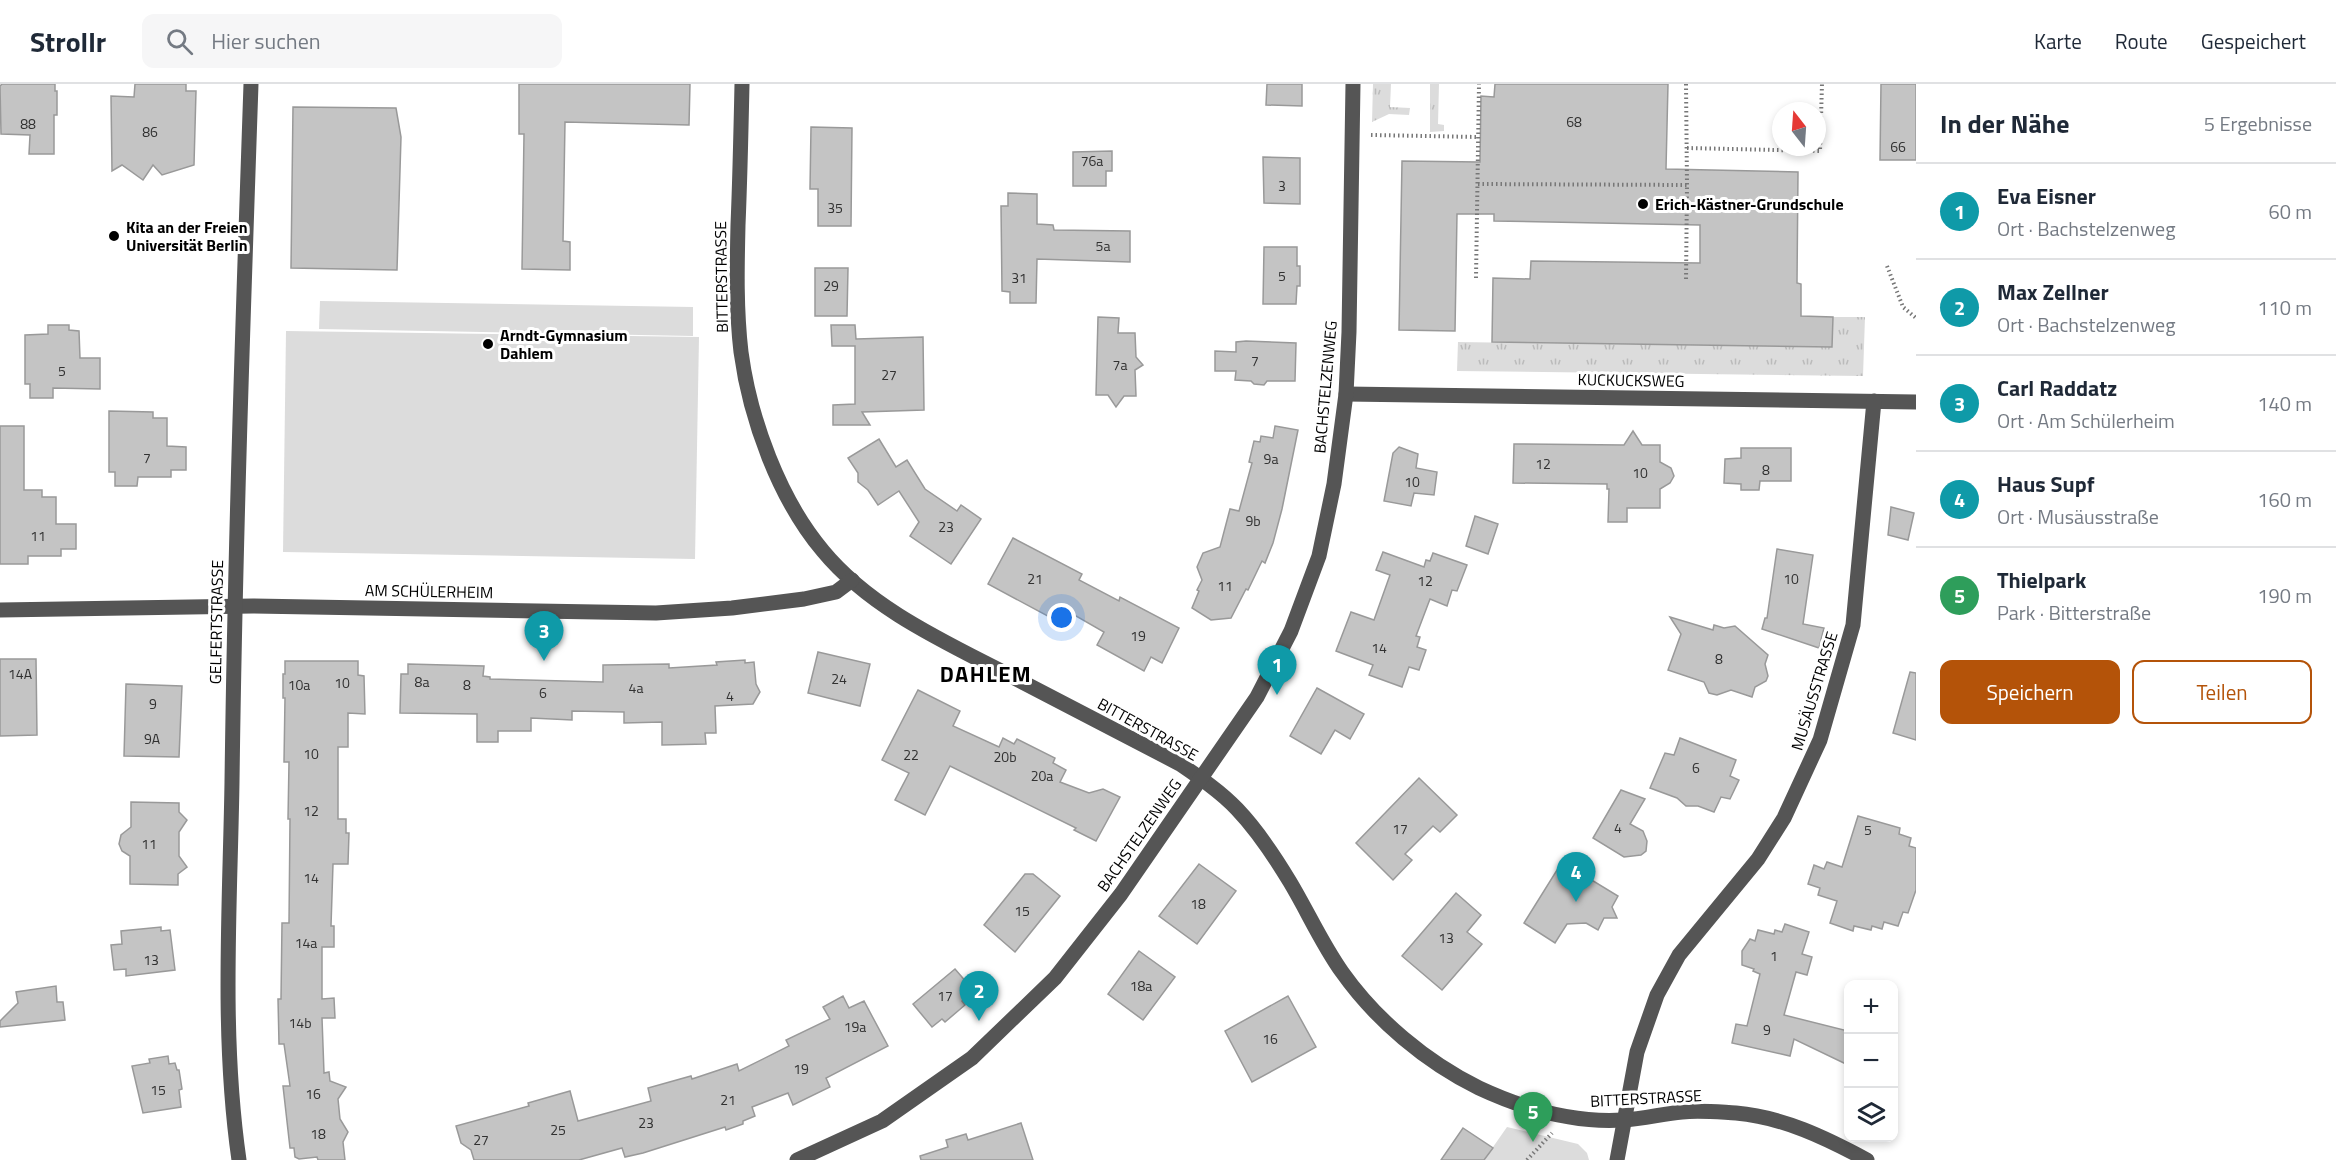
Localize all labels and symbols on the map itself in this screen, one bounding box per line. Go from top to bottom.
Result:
north arrow [1772,102,1826,156]
house number: 68 [1566,111,1582,132]
house number: 88 [20,113,36,134]
house number: 86 [142,121,158,142]
house number: 66 [1890,136,1906,157]
house number: 76a [1081,150,1103,171]
house number: 3 [1278,175,1286,196]
place label: Erich-Kästner-Grundschule [1655,192,1844,216]
house number: 35 [827,197,843,218]
marker: Erich-Kästner-Grundschule [1636,197,1650,211]
place label: Kita an der Freien Universität Berlin [126,215,248,257]
street label: BITTERSTRASSE [708,221,734,333]
marker: Kita an der Freien Universität Berlin [107,229,121,243]
house number: 5a [1096,235,1110,256]
house number: 5 [1278,265,1286,286]
house number: 31 [1011,267,1027,288]
house number: 29 [823,275,839,296]
street label: BACHSTELZENWEG [1307,320,1343,454]
place label: Arndt-Gymnasium Dahlem [500,323,628,365]
marker: Arndt-Gymnasium Dahlem [481,337,495,351]
house number: 7 [1251,350,1259,371]
house number: 7a [1113,354,1127,375]
house number: 5 [58,360,66,381]
house number: 27 [881,364,897,385]
street label: KUCKUCKSWEG [1577,367,1685,393]
house number: 7 [143,447,151,468]
house number: 9a [1264,448,1278,469]
house number: 12 [1535,453,1551,474]
house number: 8 [1762,459,1770,480]
house number: 10 [1632,462,1648,483]
house number: 10 [1404,471,1420,492]
house number: 9b [1245,510,1261,531]
house number: 23 [938,516,954,537]
house number: 11 [30,525,46,546]
street label: GELFERTSTRASSE [203,560,229,684]
house number: 21 [1027,568,1043,589]
house number: 10 [1783,568,1799,589]
house number: 12 [1417,570,1433,591]
house number: 11 [1217,575,1233,596]
street label: AM SCHÜLERHEIM [365,578,493,604]
your location [1047,603,1076,632]
pin: 3 [524,612,564,661]
house number: 19 [1130,625,1146,646]
street label: MUSÄUSSTRASSE [1785,628,1844,753]
house number: 14 [1371,637,1387,658]
pin: 1 [1258,646,1296,695]
house number: 8 [1715,648,1723,669]
district label: DAHLEM [940,657,1032,691]
house number: 14A [8,663,33,684]
house number: 24 [831,668,847,689]
house number: 8a [415,671,429,692]
house number: 10 [334,672,350,693]
house number: 10a [288,674,310,695]
house number: 8 [463,674,471,695]
house number: 4a [629,677,643,698]
house number: 6 [539,682,547,703]
house number: 4 [726,685,734,706]
street label: BITTERSTRASSE [1093,691,1203,767]
house number: 9 [149,693,157,714]
house number: 9A [144,728,161,749]
house number: 10 [303,743,319,764]
house number: 22 [903,744,919,765]
house number: 20b [993,746,1017,767]
house number: 6 [1692,757,1700,778]
house number: 20a [1031,765,1053,786]
street label: BACHSTELZENWEG [1091,774,1187,896]
house number: 12 [303,800,319,821]
house number: 4 [1614,817,1622,838]
house number: 17 [1392,818,1408,839]
house number: 5 [1864,819,1872,840]
house number: 11 [141,833,157,854]
pin: 4 [1556,852,1596,902]
house number: 14 [303,867,319,888]
house number: 18 [1190,893,1206,914]
house number: 15 [1014,900,1030,921]
house number: 13 [1438,927,1454,948]
house number: 14a [295,932,317,953]
house number: 1 [1770,945,1778,966]
house number: 13 [143,949,159,970]
pin: 2 [960,972,998,1021]
house number: 18a [1130,975,1152,996]
house number: 17 [937,985,953,1006]
house number: 14b [288,1012,312,1033]
house number: 19a [844,1016,866,1037]
house number: 9 [1763,1019,1771,1040]
house number: 16 [1262,1028,1278,1049]
house number: 19 [793,1058,809,1079]
house number: 15 [150,1079,166,1100]
house number: 16 [305,1083,321,1104]
street label: BITTERSTRASSE [1590,1083,1703,1113]
house number: 21 [720,1089,736,1110]
pin: 5 [1514,1092,1552,1142]
house number: 23 [638,1112,654,1133]
house number: 25 [550,1119,566,1140]
house number: 18 [310,1123,326,1144]
house number: 27 [473,1129,489,1150]

